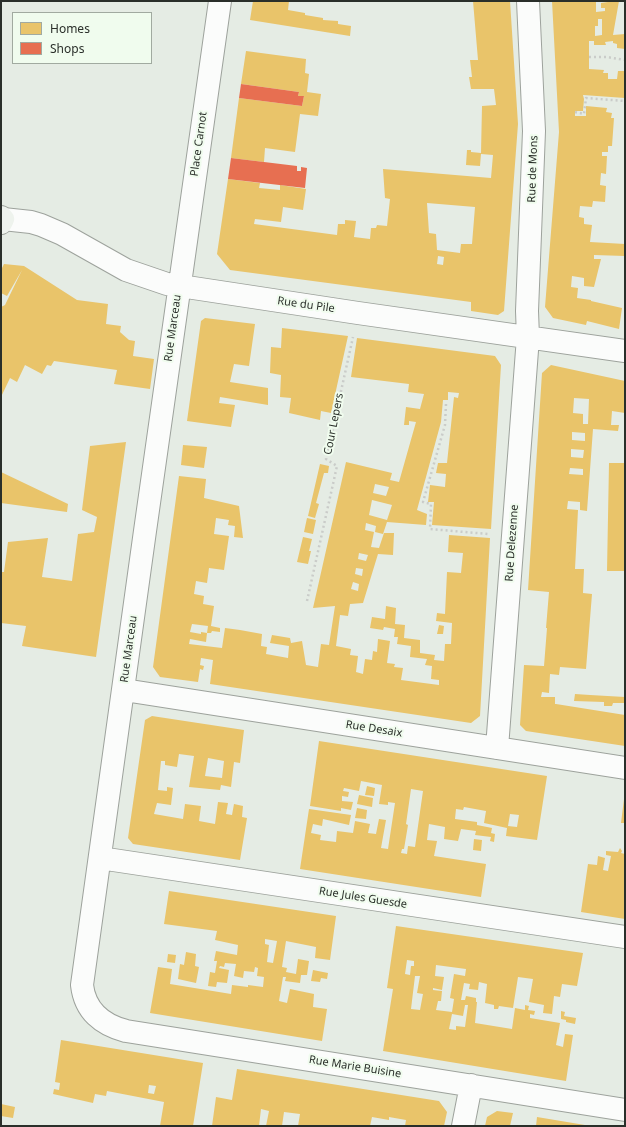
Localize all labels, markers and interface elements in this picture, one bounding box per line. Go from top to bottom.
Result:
legend [12,12,152,64]
text: Homes [50,20,90,37]
text: Shops [50,40,84,57]
street label: Place Carnot [188,111,210,177]
street label: Rue de Mons [525,135,541,203]
street label: Rue Marceau [162,294,184,362]
street label: Rue du Pile [277,294,335,316]
street label: Cour Lepers [322,392,346,456]
street label: Rue Delezenne [503,504,521,582]
street label: Rue Marceau [118,615,140,683]
street label: Rue Desaix [345,718,403,740]
street label: Rue Jules Guesde [318,885,408,911]
street label: Rue Marie Buisine [308,1053,402,1081]

